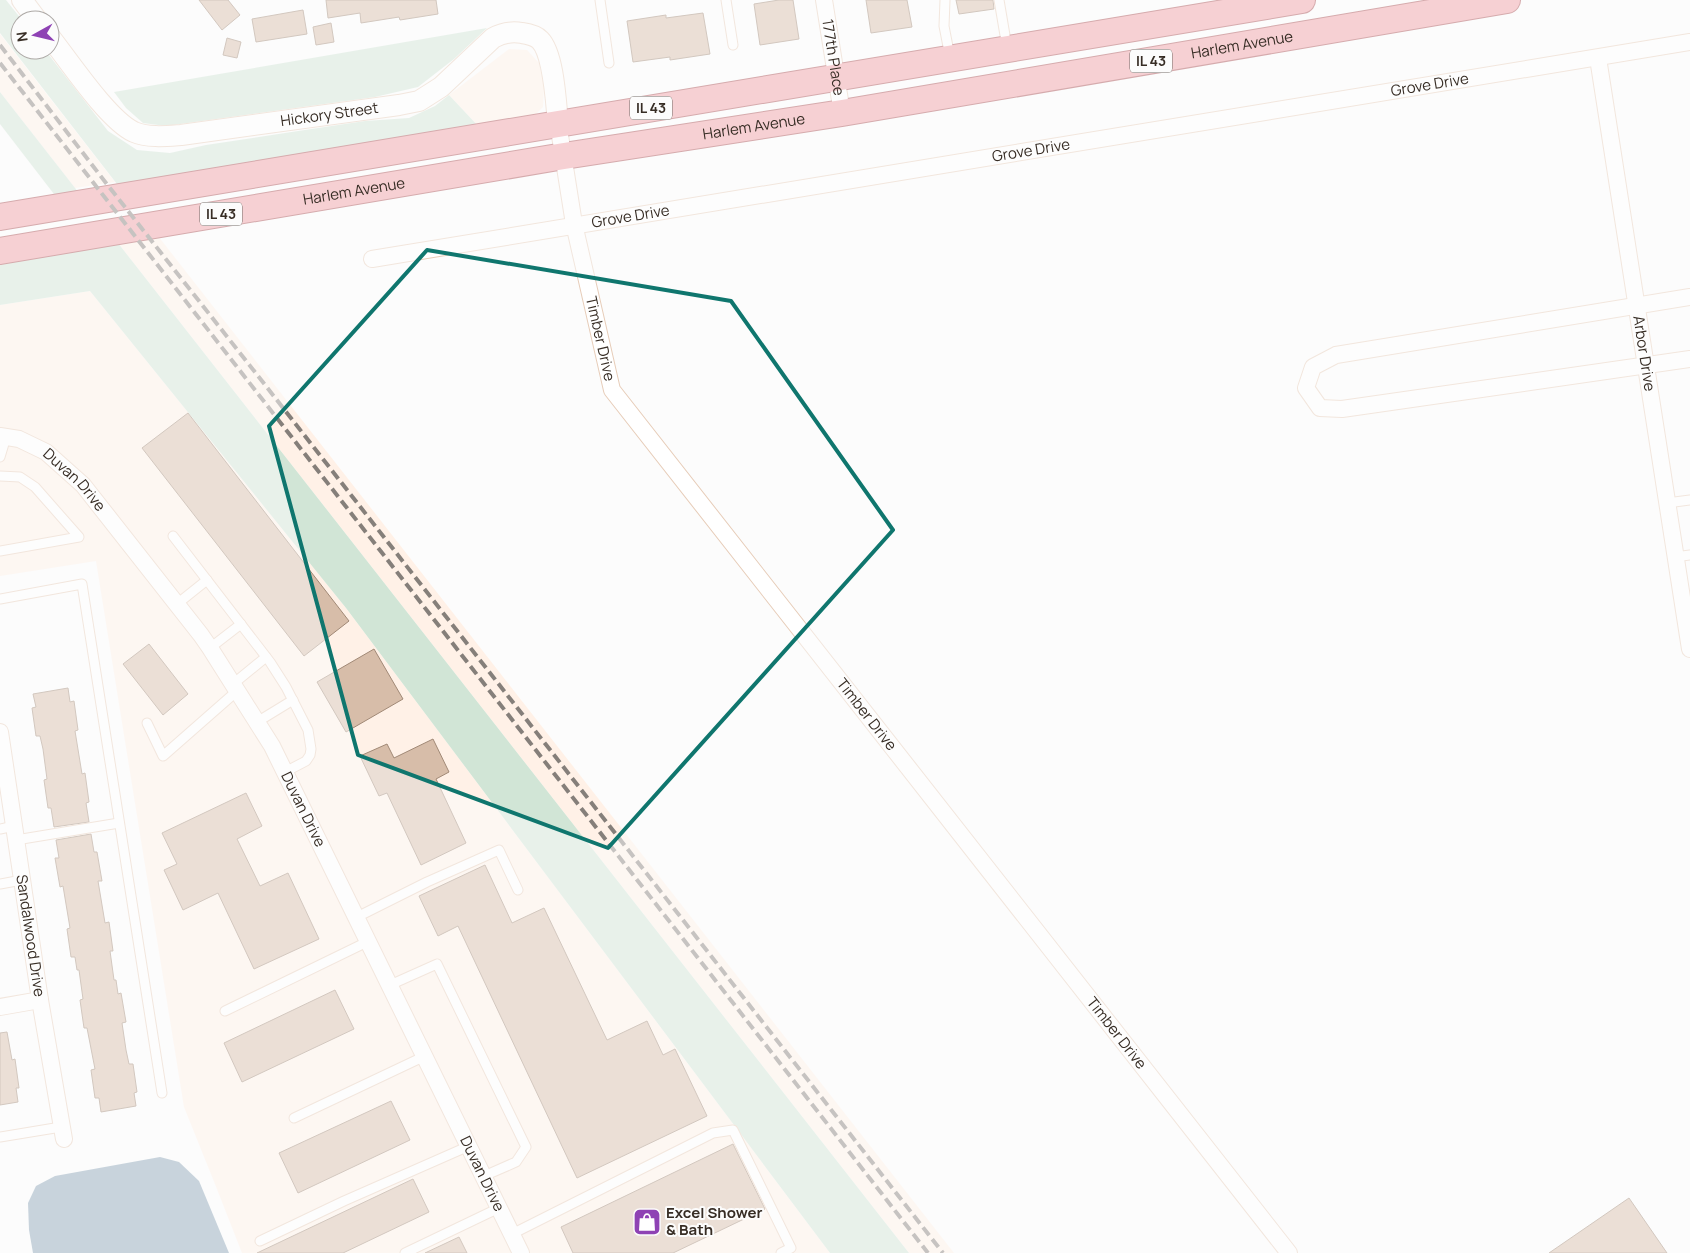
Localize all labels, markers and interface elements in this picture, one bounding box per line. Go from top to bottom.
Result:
north arrow [10,10,60,60]
street label: 177th Place [817,18,850,97]
street label: Harlem Avenue [1189,25,1295,64]
text: N [12,31,32,43]
road number: IL 43 [1130,49,1172,72]
street label: Grove Drive [1389,68,1470,101]
road number: IL 43 [630,96,672,120]
street label: Hickory Street [279,97,380,131]
street label: Harlem Avenue [701,108,807,144]
street label: Grove Drive [991,133,1072,167]
street label: Harlem Avenue [301,172,407,210]
street label: Grove Drive [590,199,671,233]
road number: IL 43 [200,202,242,225]
street label: Timber Drive [581,294,621,383]
street label: Arbor Drive [1628,314,1661,393]
street label: Duvan Drive [39,443,111,516]
street label: Timber Drive [832,674,902,755]
street label: Duvan Drive [276,768,331,851]
street label: Sandalwood Drive [11,873,50,998]
street label: Timber Drive [1082,992,1152,1074]
street label: Duvan Drive [455,1132,510,1215]
place label: Excel Shower & Bath [666,1202,762,1240]
shop icon: Excel Shower & Bath [632,1207,662,1237]

